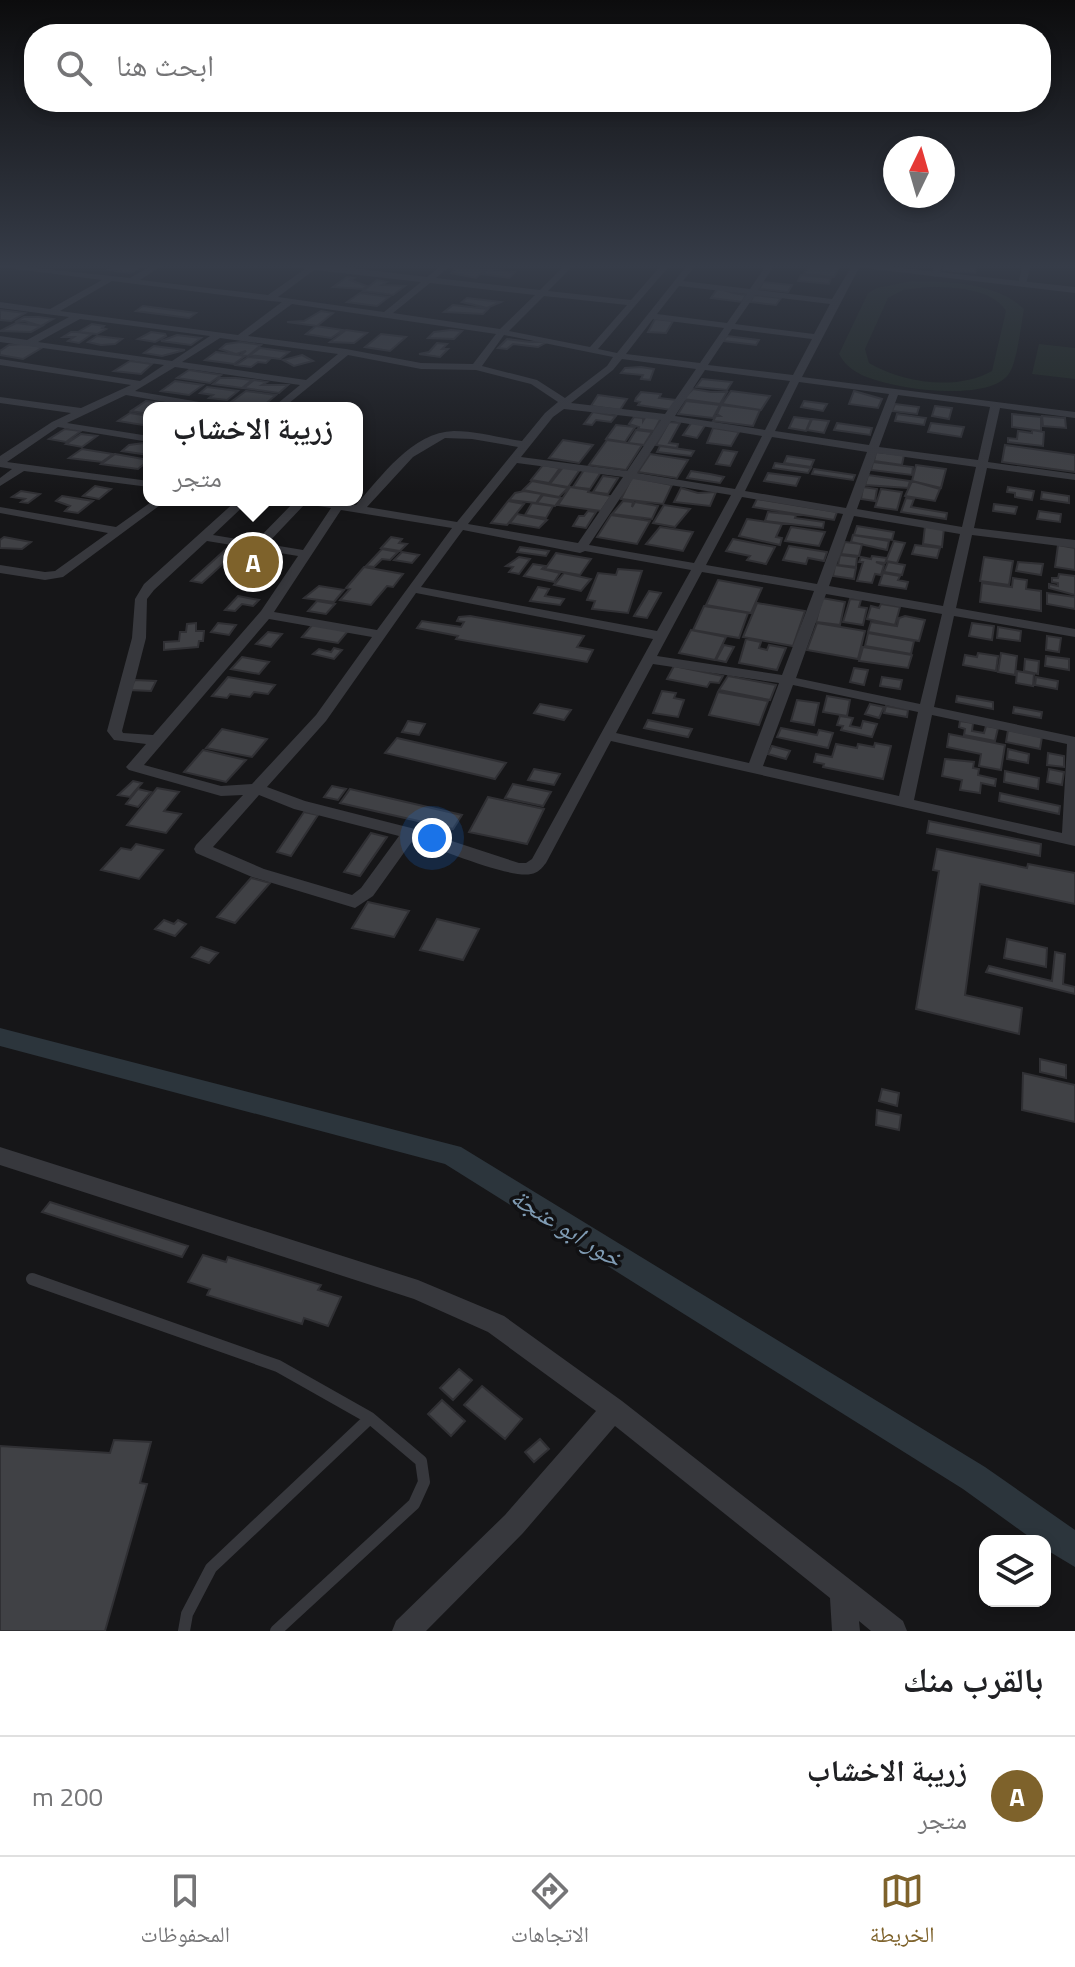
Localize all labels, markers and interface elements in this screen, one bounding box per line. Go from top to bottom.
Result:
search box [24,24,1051,112]
text: ابحث هنا [116,42,214,88]
icon: search [52,46,96,90]
north arrow [883,136,955,208]
popup [143,402,363,506]
text: زريبة الاخشاب [173,405,333,451]
text: متجر [173,458,222,497]
pin: A [227,532,279,592]
your location [412,818,452,858]
water label: خور ابو عنجة [503,1177,631,1277]
map controls [979,1535,1051,1607]
button: layers [979,1535,1051,1607]
text: بالقرب منك [903,1653,1043,1705]
text: زريبة الاخشاب [807,1747,967,1793]
text: 200 m [32,1777,103,1816]
text: A [1009,1777,1025,1816]
text: متجر [918,1800,967,1839]
tab: المحفوظات [140,1869,230,1956]
tab: الاتجاهات [511,1869,589,1956]
tab: الخريطة [870,1869,935,1956]

